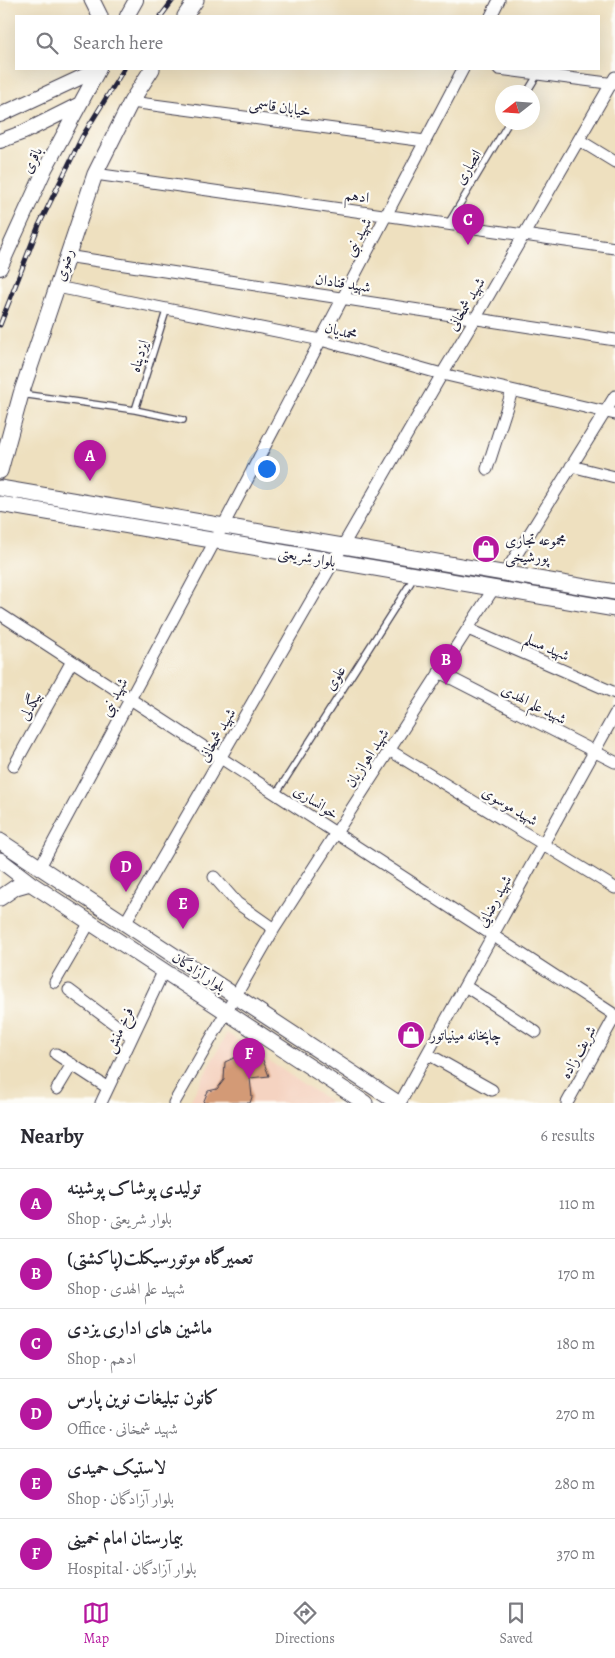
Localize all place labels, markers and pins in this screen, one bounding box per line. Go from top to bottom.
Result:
pin: C [452,204,484,245]
pin: A [74,440,106,481]
place label: مجموعه تجاری پورشیخی [505,530,566,568]
shop icon: مجموعه تجاری پورشیخی [471,534,501,564]
pin: B [430,644,462,685]
pin: D [110,851,142,892]
pin: E [167,888,199,929]
shop icon: چاپخانه مینیاتور [396,1020,426,1050]
place label: چاپخانه مینیاتور [428,1025,501,1046]
pin: F [233,1038,265,1079]

